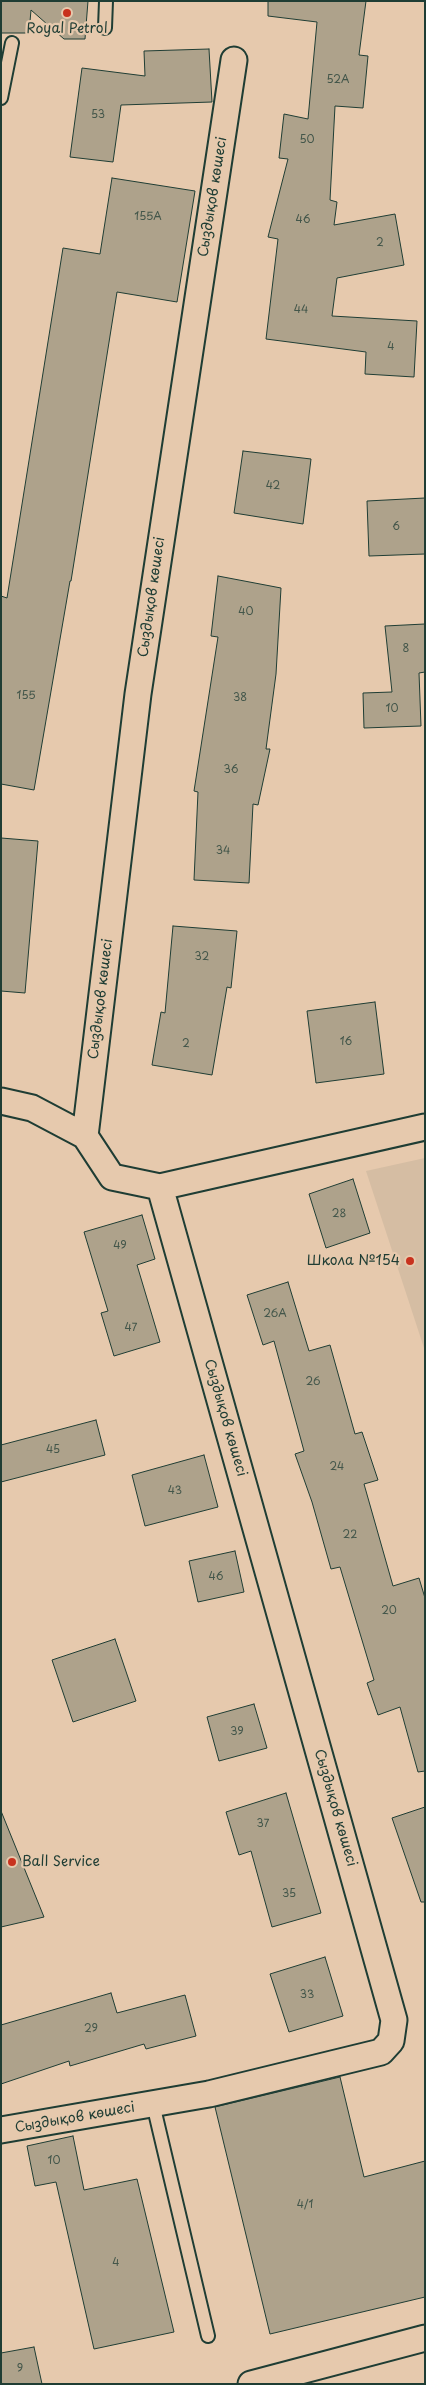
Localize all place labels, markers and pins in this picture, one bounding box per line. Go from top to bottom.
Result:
marker: Royal Petrol [61,7,73,19]
place label: Royal Petrol [26,21,108,37]
place label: Школа №154 [307,1253,400,1269]
marker: Школа №154 [404,1255,416,1267]
place label: Ball Service [22,1854,100,1870]
marker: Ball Service [6,1856,18,1868]

